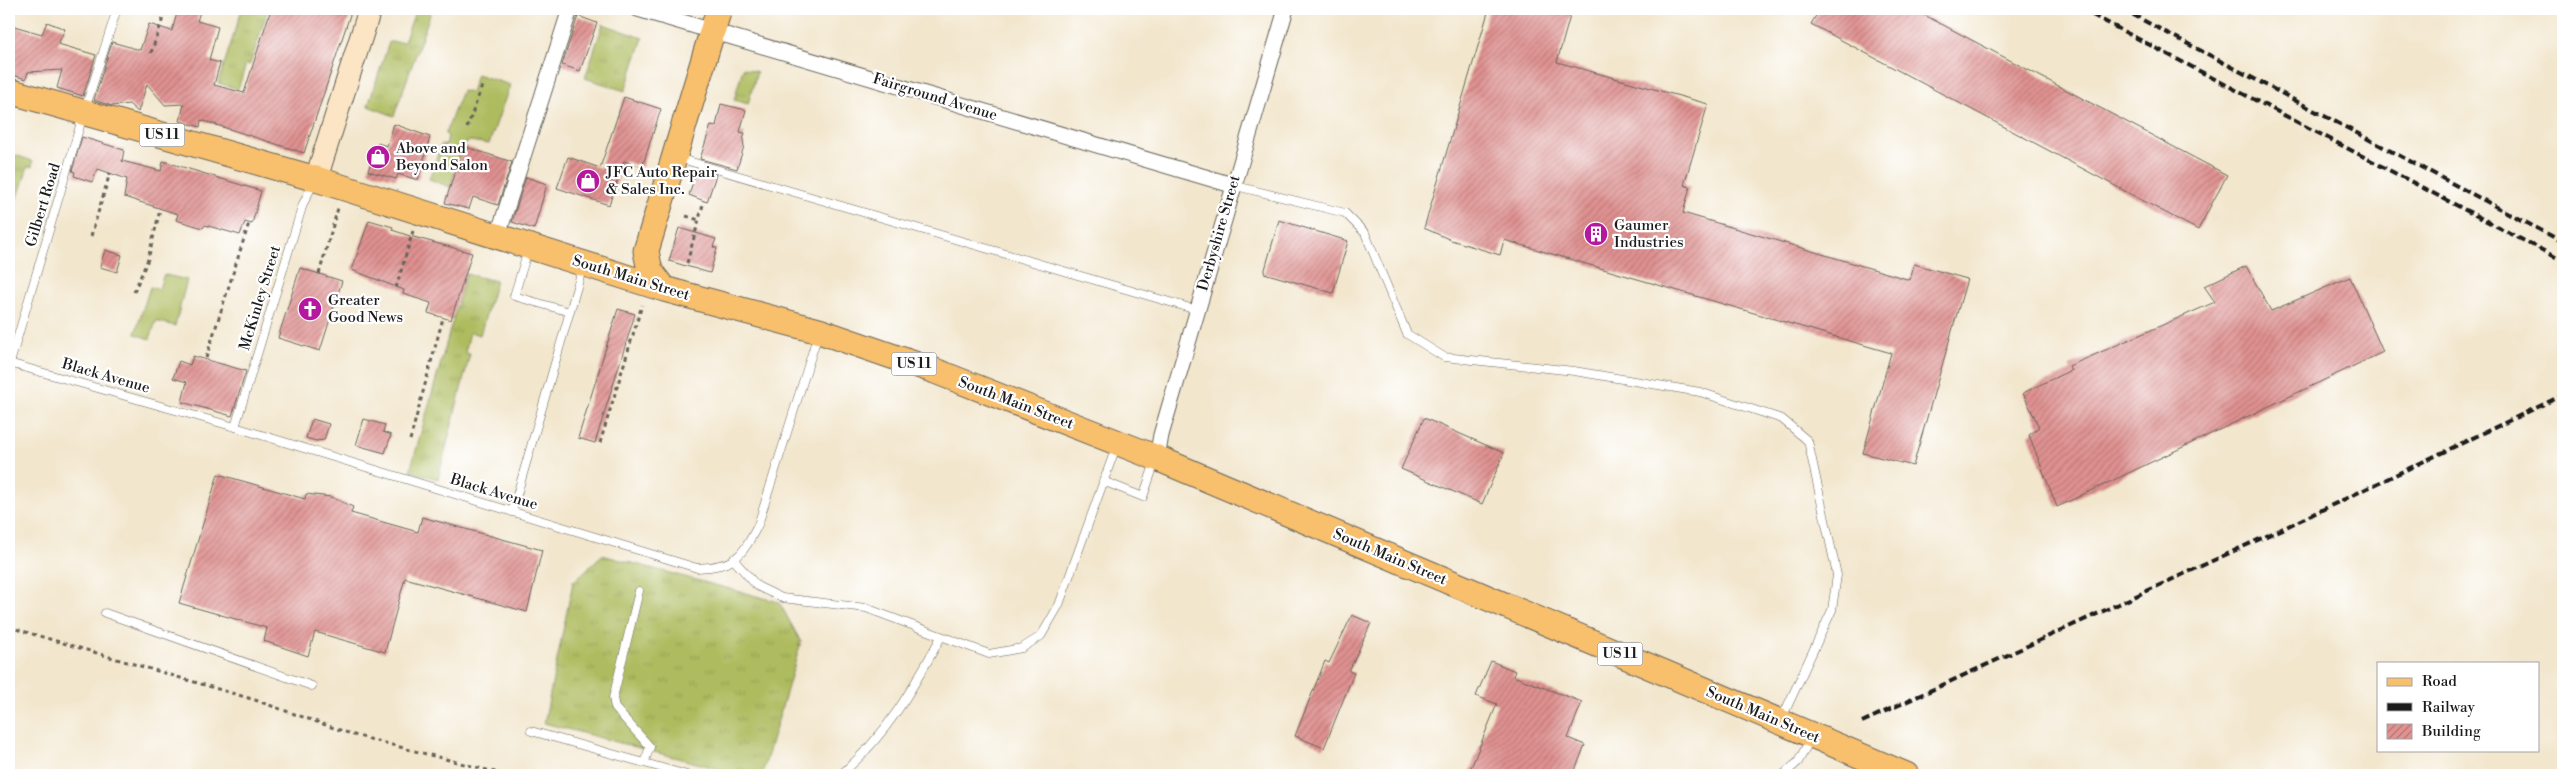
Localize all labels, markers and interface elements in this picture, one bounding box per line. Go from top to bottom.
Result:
street label: Fairground Avenue [870,69,1000,125]
road number: US 11 [140,124,184,146]
place label: Above and Beyond Salon [395,139,488,175]
shop icon: Above and Beyond Salon [365,144,391,170]
street label: Gilbert Road [21,160,65,249]
place label: JFC Auto Repair & Sales Inc. [605,163,718,199]
shop icon: JFC Auto Repair & Sales Inc. [575,168,601,194]
street label: Derbyshire Street [1193,172,1245,293]
place label: Gaumer Industries [1614,216,1684,252]
building icon: Gaumer Industries [1583,221,1609,247]
street label: McKinley Street [235,243,285,353]
street label: South Main Street [570,251,693,305]
place label: Greater Good News [328,291,403,327]
church icon: Greater Good News [297,296,323,322]
road number: US 11 [892,352,936,376]
street label: Black Avenue [59,354,152,398]
street label: South Main Street [956,372,1077,434]
street label: Black Avenue [447,469,540,514]
street label: South Main Street [1330,524,1450,590]
road number: US 11 [1598,642,1642,666]
legend [2377,662,2540,752]
text: Road [2422,672,2457,691]
street label: South Main Street [1703,682,1823,748]
text: Railway [2422,698,2476,717]
text: Building [2421,722,2481,741]

